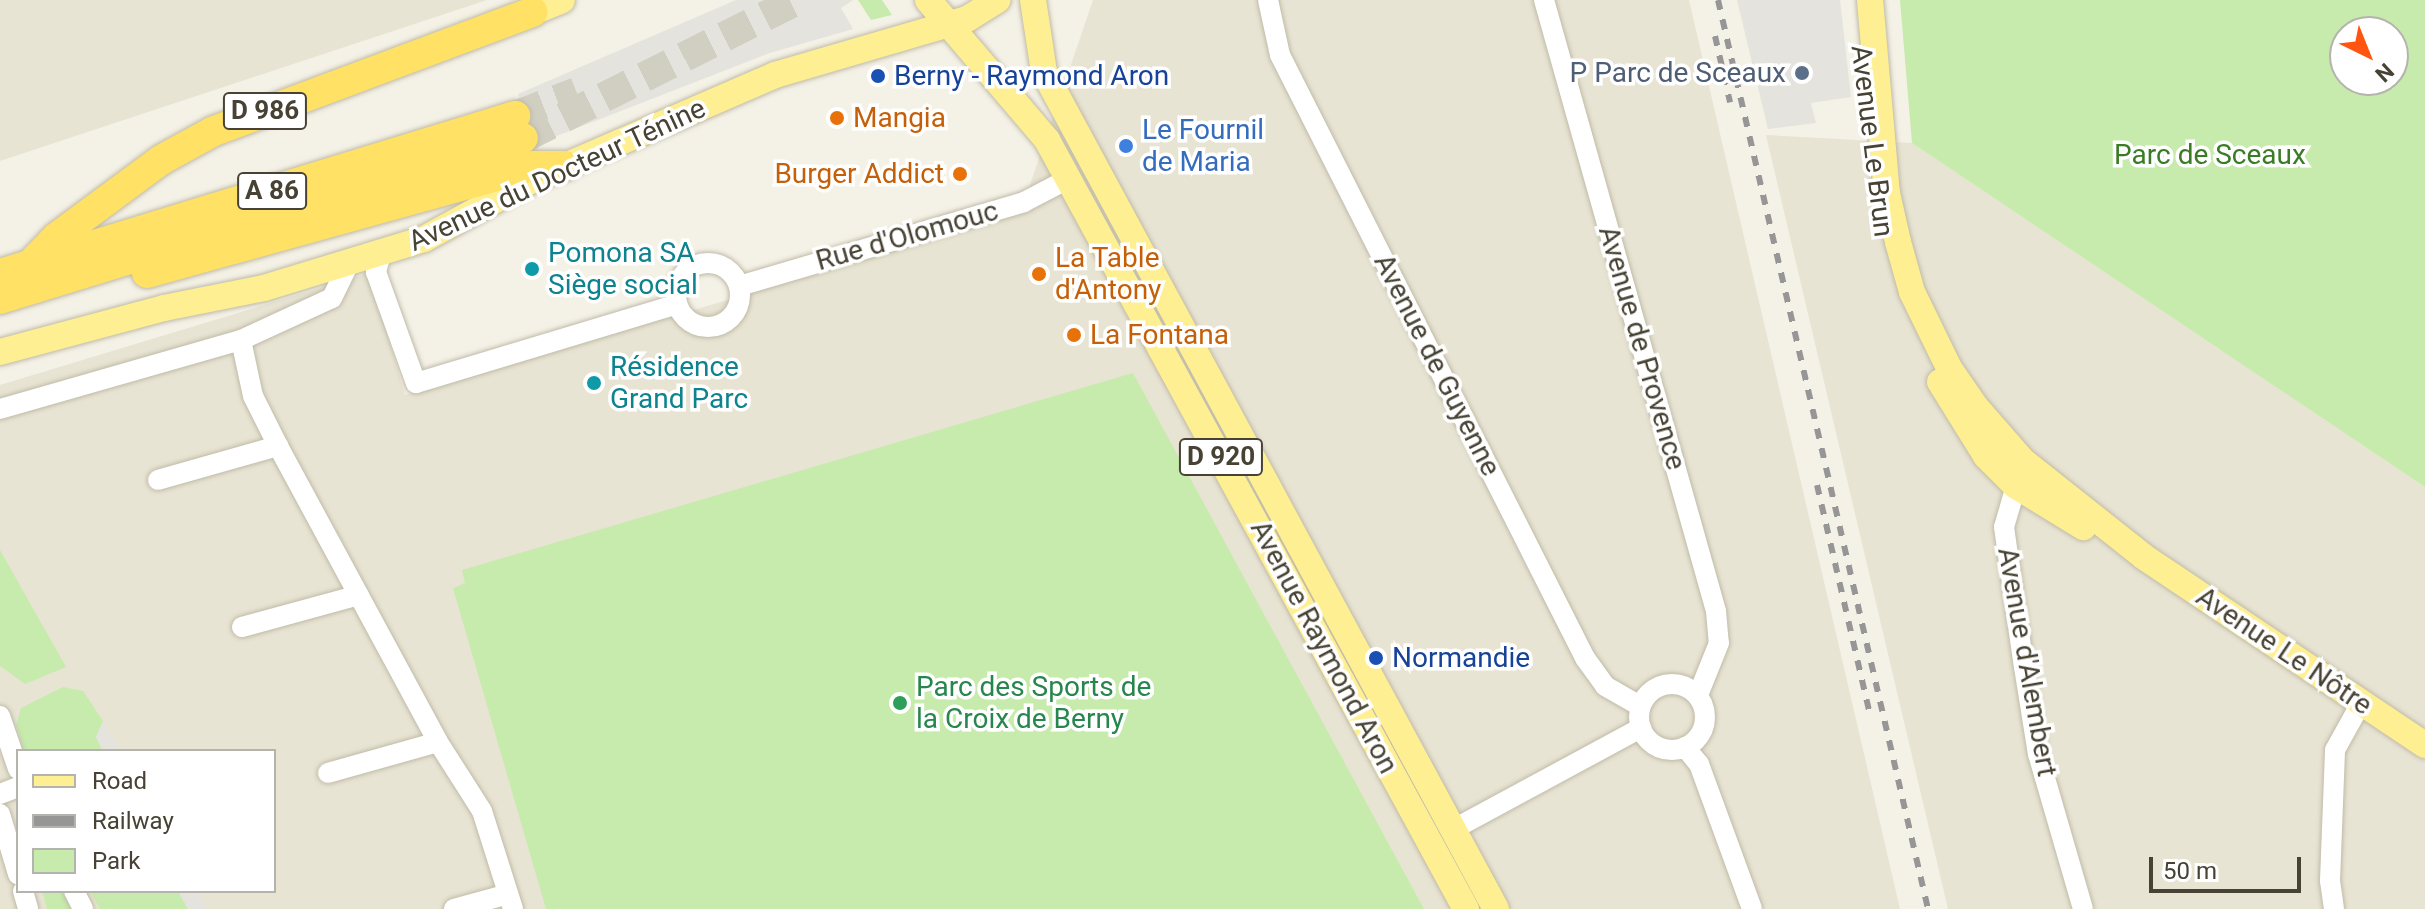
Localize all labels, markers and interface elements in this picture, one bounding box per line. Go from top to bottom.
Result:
north arrow [2329,16,2409,96]
street label: Avenue Le Brun [1844,43,1900,239]
place label: P Parc de Sceaux [1570,56,1786,90]
text: N [2370,58,2399,87]
place label: Berny - Raymond Aron [894,59,1169,93]
marker: P Parc de Sceaux [1793,64,1811,82]
marker: Berny - Raymond Aron [869,67,887,85]
road number: D 986 [221,89,309,133]
street label: Avenue du Docteur Ténine [403,91,711,259]
place label: Mangia [853,101,946,135]
marker: Mangia [828,109,846,127]
place label: Le Fournil de Maria [1142,113,1264,179]
marker: Le Fournil de Maria [1117,137,1135,155]
park label: Parc de Sceaux [2114,138,2306,172]
place label: Burger Addict [774,157,944,191]
marker: Burger Addict [951,165,969,183]
road number: A 86 [236,169,308,213]
street label: Rue d'Olomouc [812,194,1002,278]
street label: Avenue de Provence [1591,222,1693,474]
place label: Pomona SA Siège social [548,236,698,302]
place label: La Table d'Antony [1055,241,1161,307]
street label: Avenue de Guyenne [1367,249,1507,481]
marker: Pomona SA Siège social [523,260,541,278]
marker: La Table d'Antony [1030,265,1048,283]
place label: La Fontana [1090,318,1229,352]
marker: La Fontana [1065,326,1083,344]
place label: Résidence Grand Parc [610,350,748,416]
marker: Résidence Grand Parc [585,374,603,392]
road number: D 920 [1177,435,1265,479]
street label: Avenue Raymond Aron [1243,515,1405,779]
street label: Avenue d'Alembert [1990,545,2064,779]
street label: Avenue Le Nôtre [2190,580,2378,722]
place label: Normandie [1392,641,1530,675]
marker: Normandie [1367,649,1385,667]
place label: Parc des Sports de la Croix de Berny [916,670,1151,736]
marker: Parc des Sports de la Croix de Berny [891,694,909,712]
legend [16,749,276,893]
text: Road [92,767,147,795]
text: Railway [92,807,174,835]
scale bar [2153,841,2305,891]
text: Park [92,847,140,875]
text: 50 m [2163,857,2217,885]

